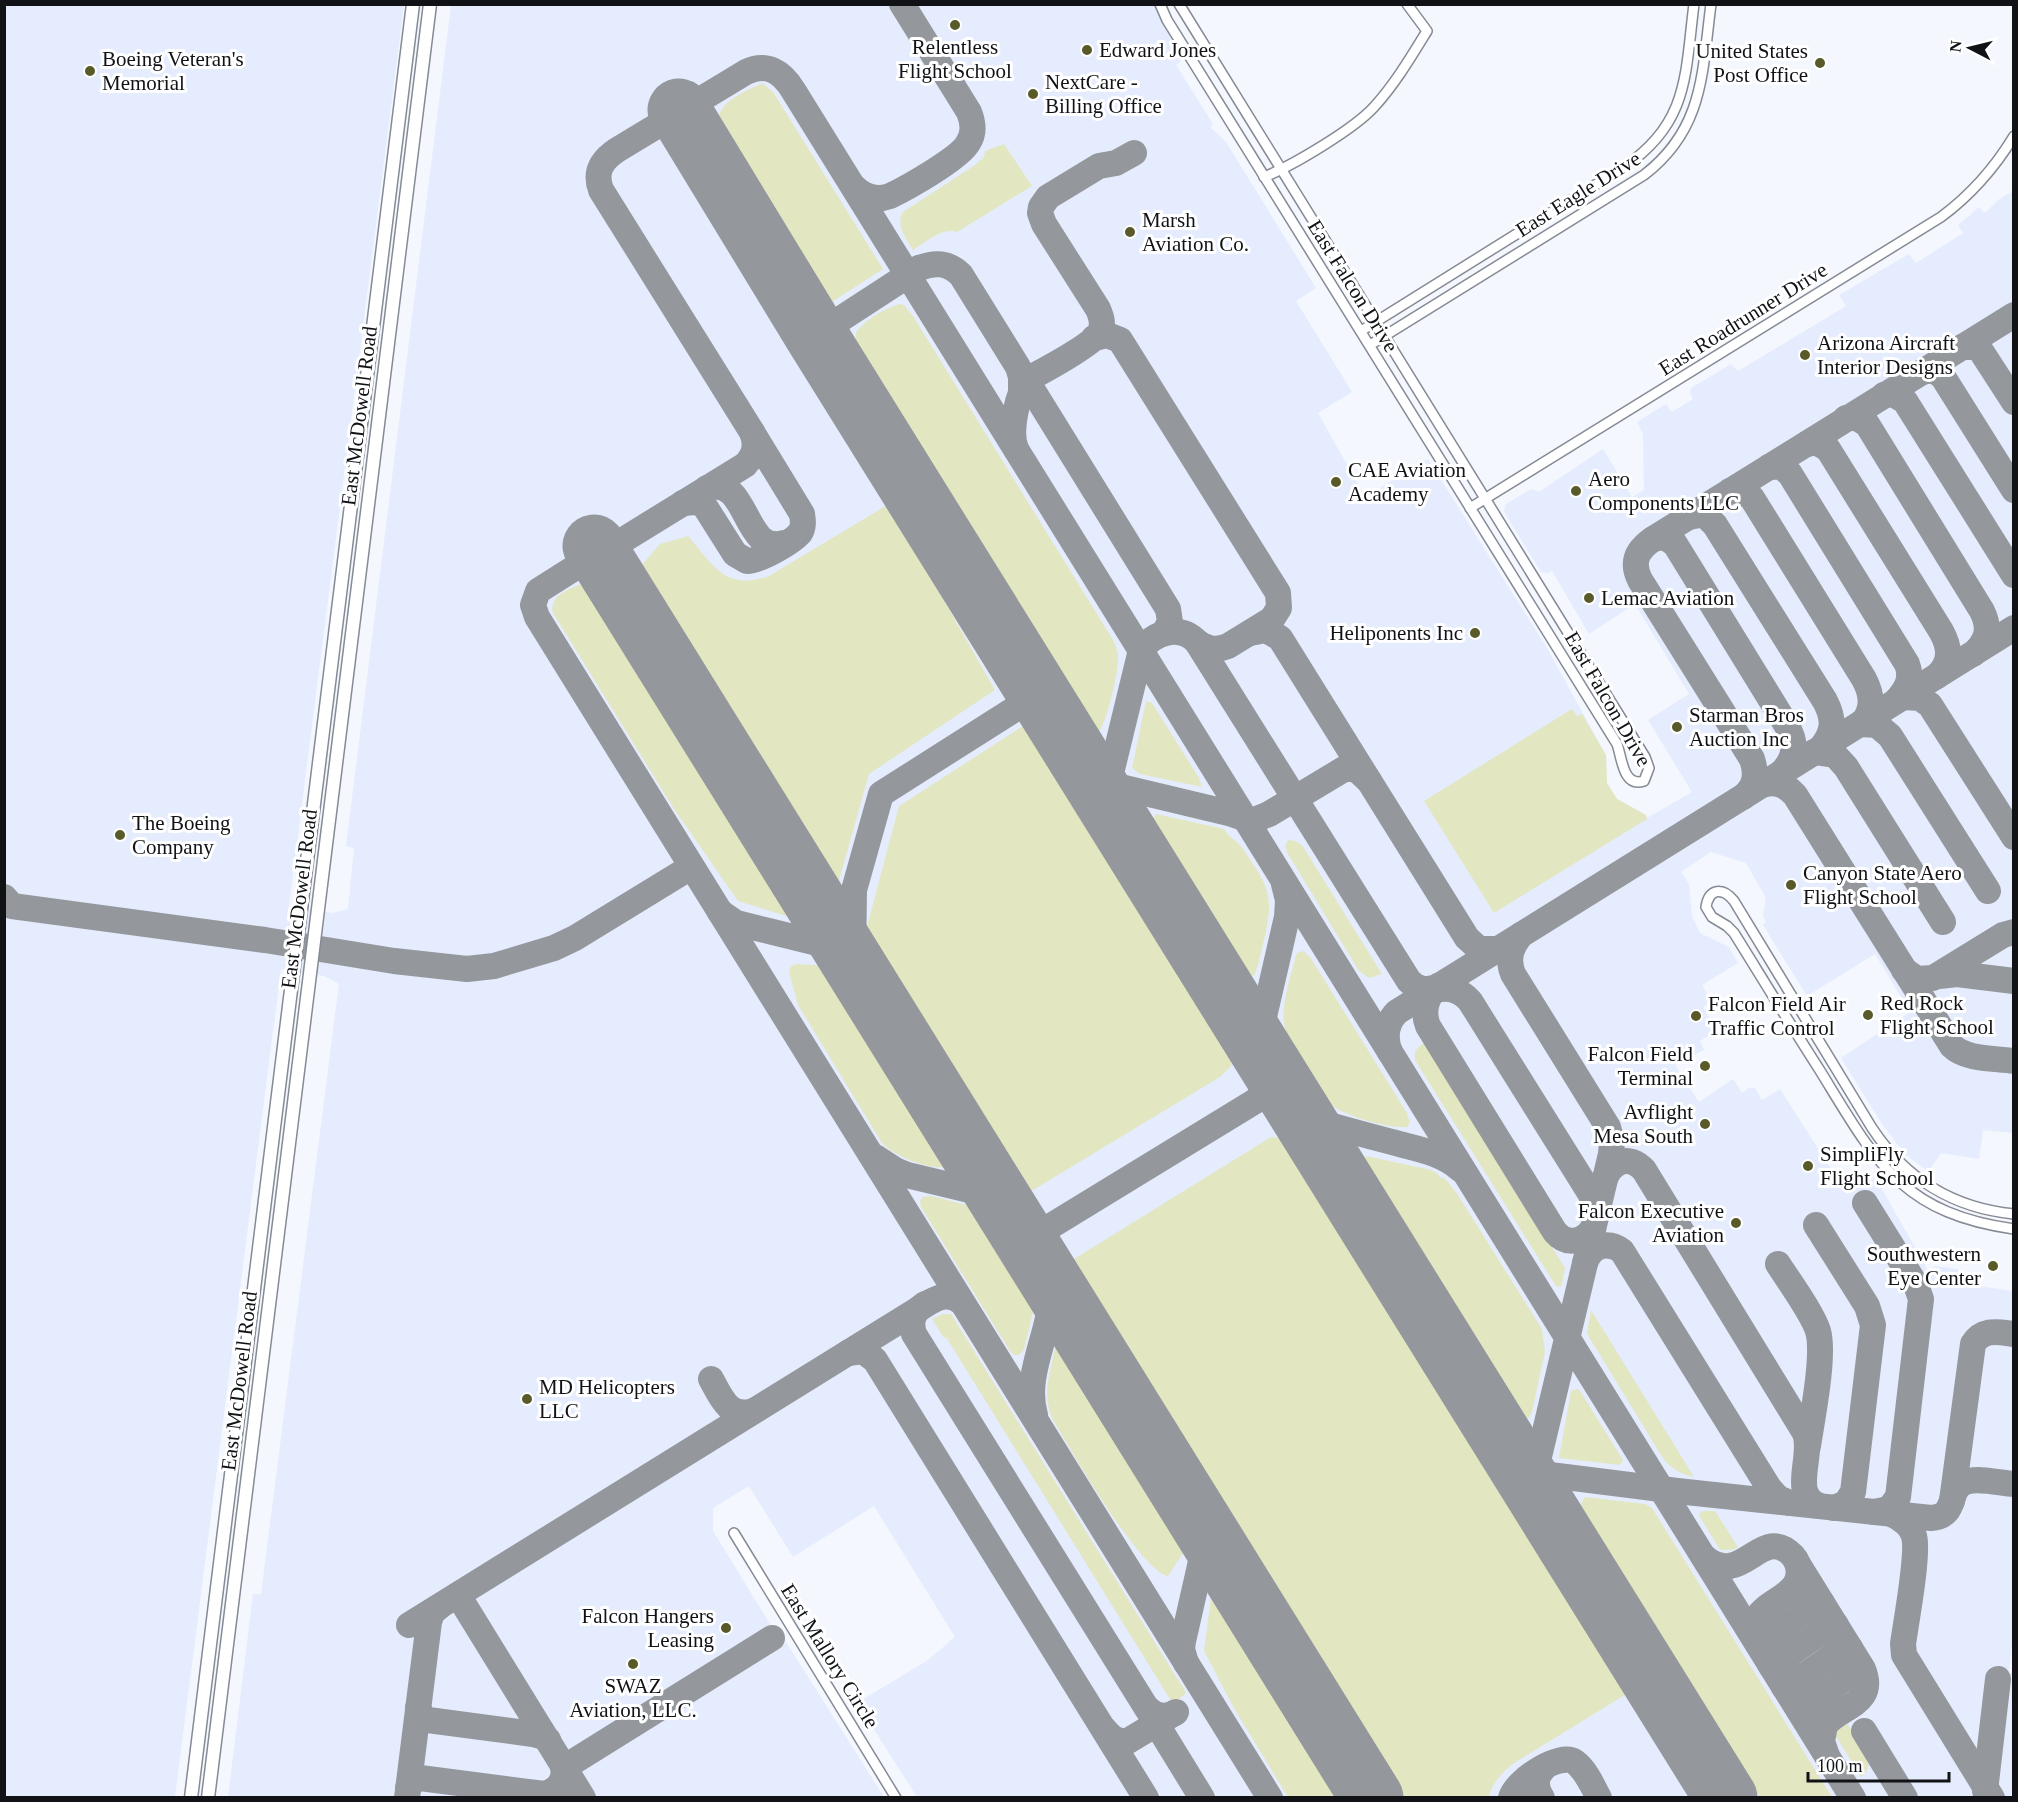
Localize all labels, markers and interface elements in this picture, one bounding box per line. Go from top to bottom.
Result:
marker: Relentless Flight School [948,18,962,32]
north arrow [1940,18,2000,78]
place label: Relentless Flight School [898,35,1012,83]
place label: Edward Jones [1099,38,1216,62]
place label: United States Post Office [1695,39,1808,87]
text: N [1946,39,1965,53]
marker: Edward Jones [1080,43,1094,57]
place label: Boeing Veteran's Memorial [102,47,244,95]
marker: United States Post Office [1813,56,1827,70]
marker: Boeing Veteran's Memorial [83,64,97,78]
place label: NextCare - Billing Office [1045,70,1162,118]
marker: NextCare - Billing Office [1026,87,1040,101]
street label: East Eagle Drive [1511,146,1645,242]
place label: Marsh Aviation Co. [1142,208,1249,256]
street label: East Falcon Drive [1303,215,1403,357]
marker: Marsh Aviation Co. [1123,225,1137,239]
street label: East Roadrunner Drive [1655,258,1831,380]
street label: East McDowell Road [336,324,382,507]
place label: Arizona Aircraft Interior Designs [1817,331,1955,379]
marker: Arizona Aircraft Interior Designs [1798,348,1812,362]
place label: CAE Aviation Academy [1348,458,1467,506]
place label: Aero Components LLC [1588,467,1739,515]
marker: CAE Aviation Academy [1329,475,1343,489]
marker: Aero Components LLC [1569,484,1583,498]
place label: Lemac Aviation [1601,586,1735,610]
marker: Lemac Aviation [1582,591,1596,605]
place label: Heliponents Inc [1329,621,1463,645]
marker: Heliponents Inc [1468,626,1482,640]
street label: East Falcon Drive [1560,627,1656,771]
place label: Starman Bros Auction Inc [1689,703,1804,751]
marker: Starman Bros Auction Inc [1670,720,1684,734]
street label: East McDowell Road [276,807,322,990]
place label: The Boeing Company [132,811,231,859]
marker: The Boeing Company [113,828,127,842]
place label: Canyon State Aero Flight School [1803,861,1962,909]
marker: Canyon State Aero Flight School [1784,878,1798,892]
place label: Red Rock Flight School [1880,991,1994,1039]
place label: Falcon Field Air Traffic Control [1708,992,1846,1040]
marker: Red Rock Flight School [1861,1008,1875,1022]
marker: Falcon Field Air Traffic Control [1689,1009,1703,1023]
place label: Falcon Field Terminal [1587,1042,1693,1090]
marker: Falcon Field Terminal [1698,1059,1712,1073]
place label: Avflight Mesa South [1593,1100,1694,1148]
marker: Avflight Mesa South [1698,1117,1712,1131]
place label: SimpliFly Flight School [1820,1142,1934,1190]
marker: SimpliFly Flight School [1801,1159,1815,1173]
place label: Falcon Executive Aviation [1578,1199,1724,1247]
marker: Falcon Executive Aviation [1729,1216,1743,1230]
place label: Southwestern Eye Center [1867,1242,1981,1290]
marker: Southwestern Eye Center [1986,1259,2000,1273]
street label: East McDowell Road [216,1289,262,1472]
place label: MD Helicopters LLC [539,1375,675,1423]
marker: MD Helicopters LLC [520,1392,534,1406]
street label: East Mallory Circle [776,1579,884,1733]
place label: Falcon Hangers Leasing [582,1604,714,1652]
marker: Falcon Hangers Leasing [719,1621,733,1635]
marker: SWAZ Aviation, LLC. [626,1657,640,1671]
place label: SWAZ Aviation, LLC. [569,1674,697,1722]
scale bar [1808,1745,1949,1783]
text: 100 m [1817,1756,1863,1776]

